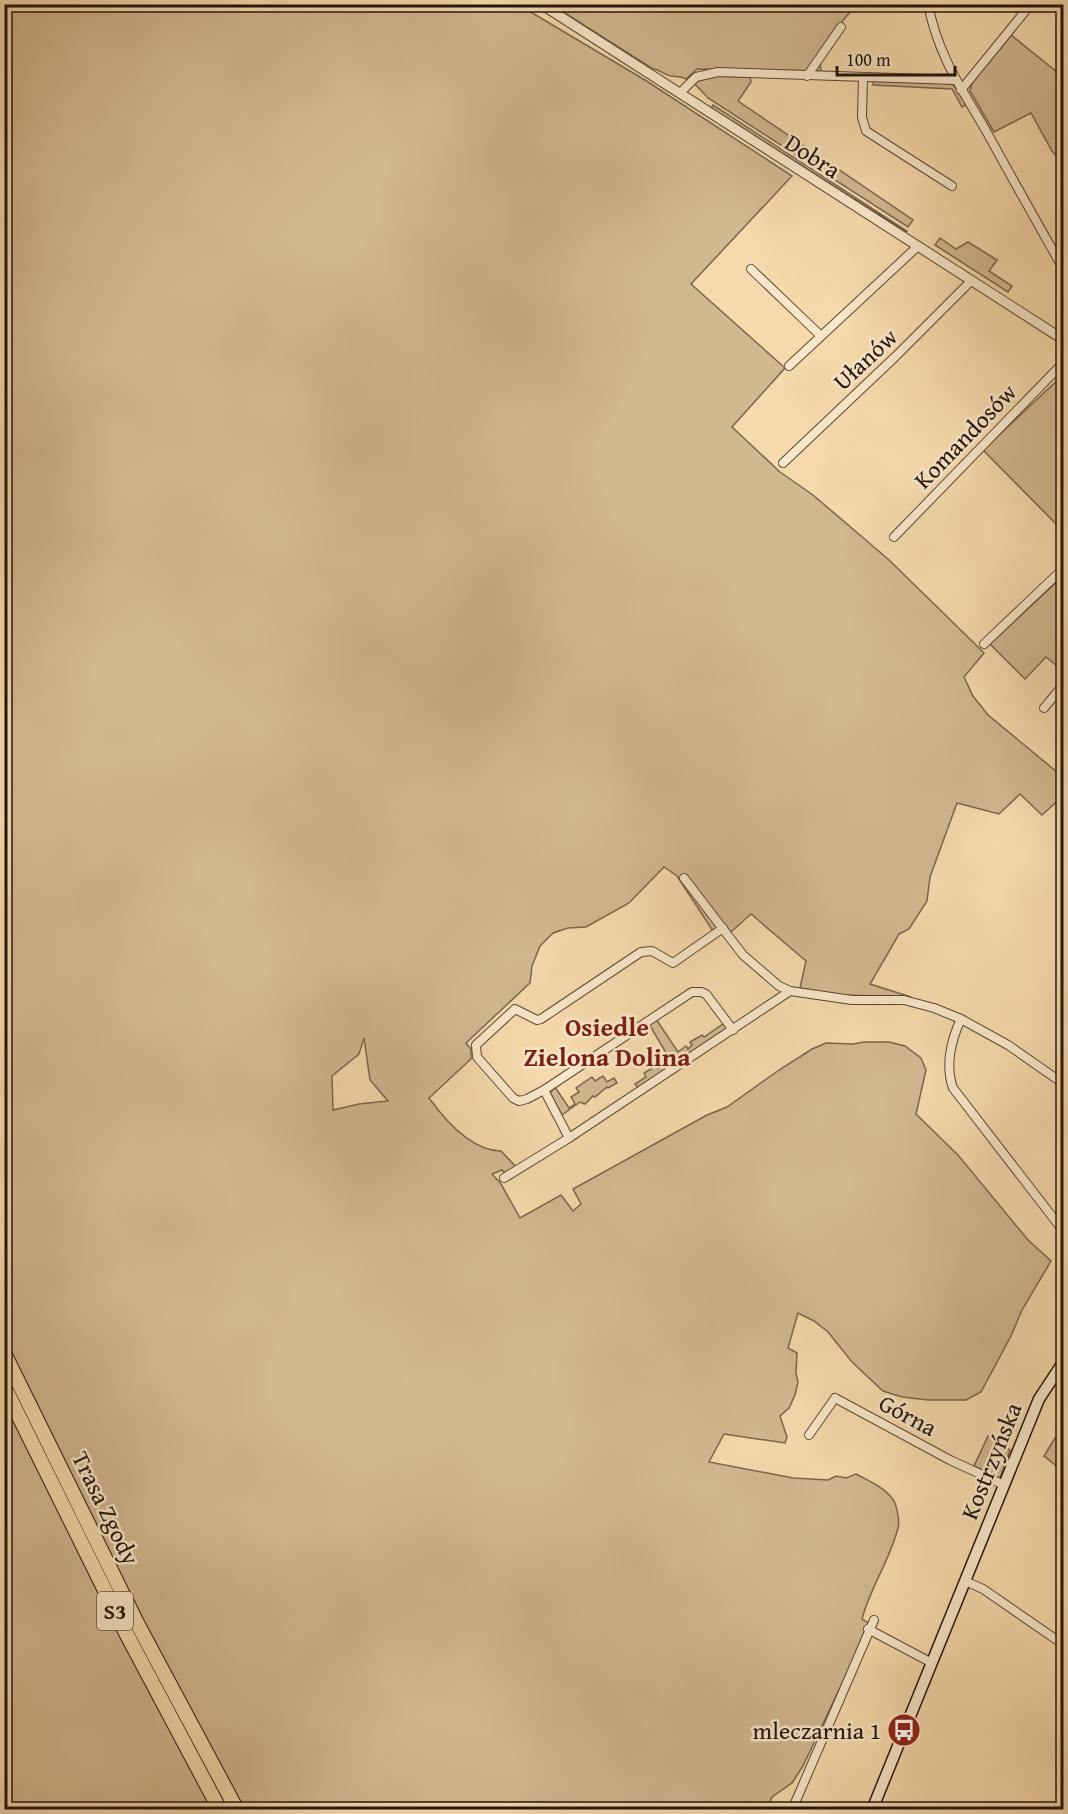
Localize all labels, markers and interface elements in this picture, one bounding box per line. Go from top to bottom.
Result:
scale bar [837,39,956,77]
text: 100 m [846,46,891,73]
street label: Dobra [778,125,848,187]
street label: Ułanów [825,320,905,398]
street label: Komandosów [906,375,1024,497]
district label: Osiedle Zielona Dolina [523,1007,691,1076]
street label: Górna [873,1385,944,1445]
street label: Kostrzyńska [952,1397,1031,1525]
street label: Trasa Zgody [63,1445,149,1571]
road number: S3 [97,1592,133,1630]
bus stop icon: mleczarnia 1 [886,1712,922,1748]
place label: mleczarnia 1 [753,1713,881,1748]

